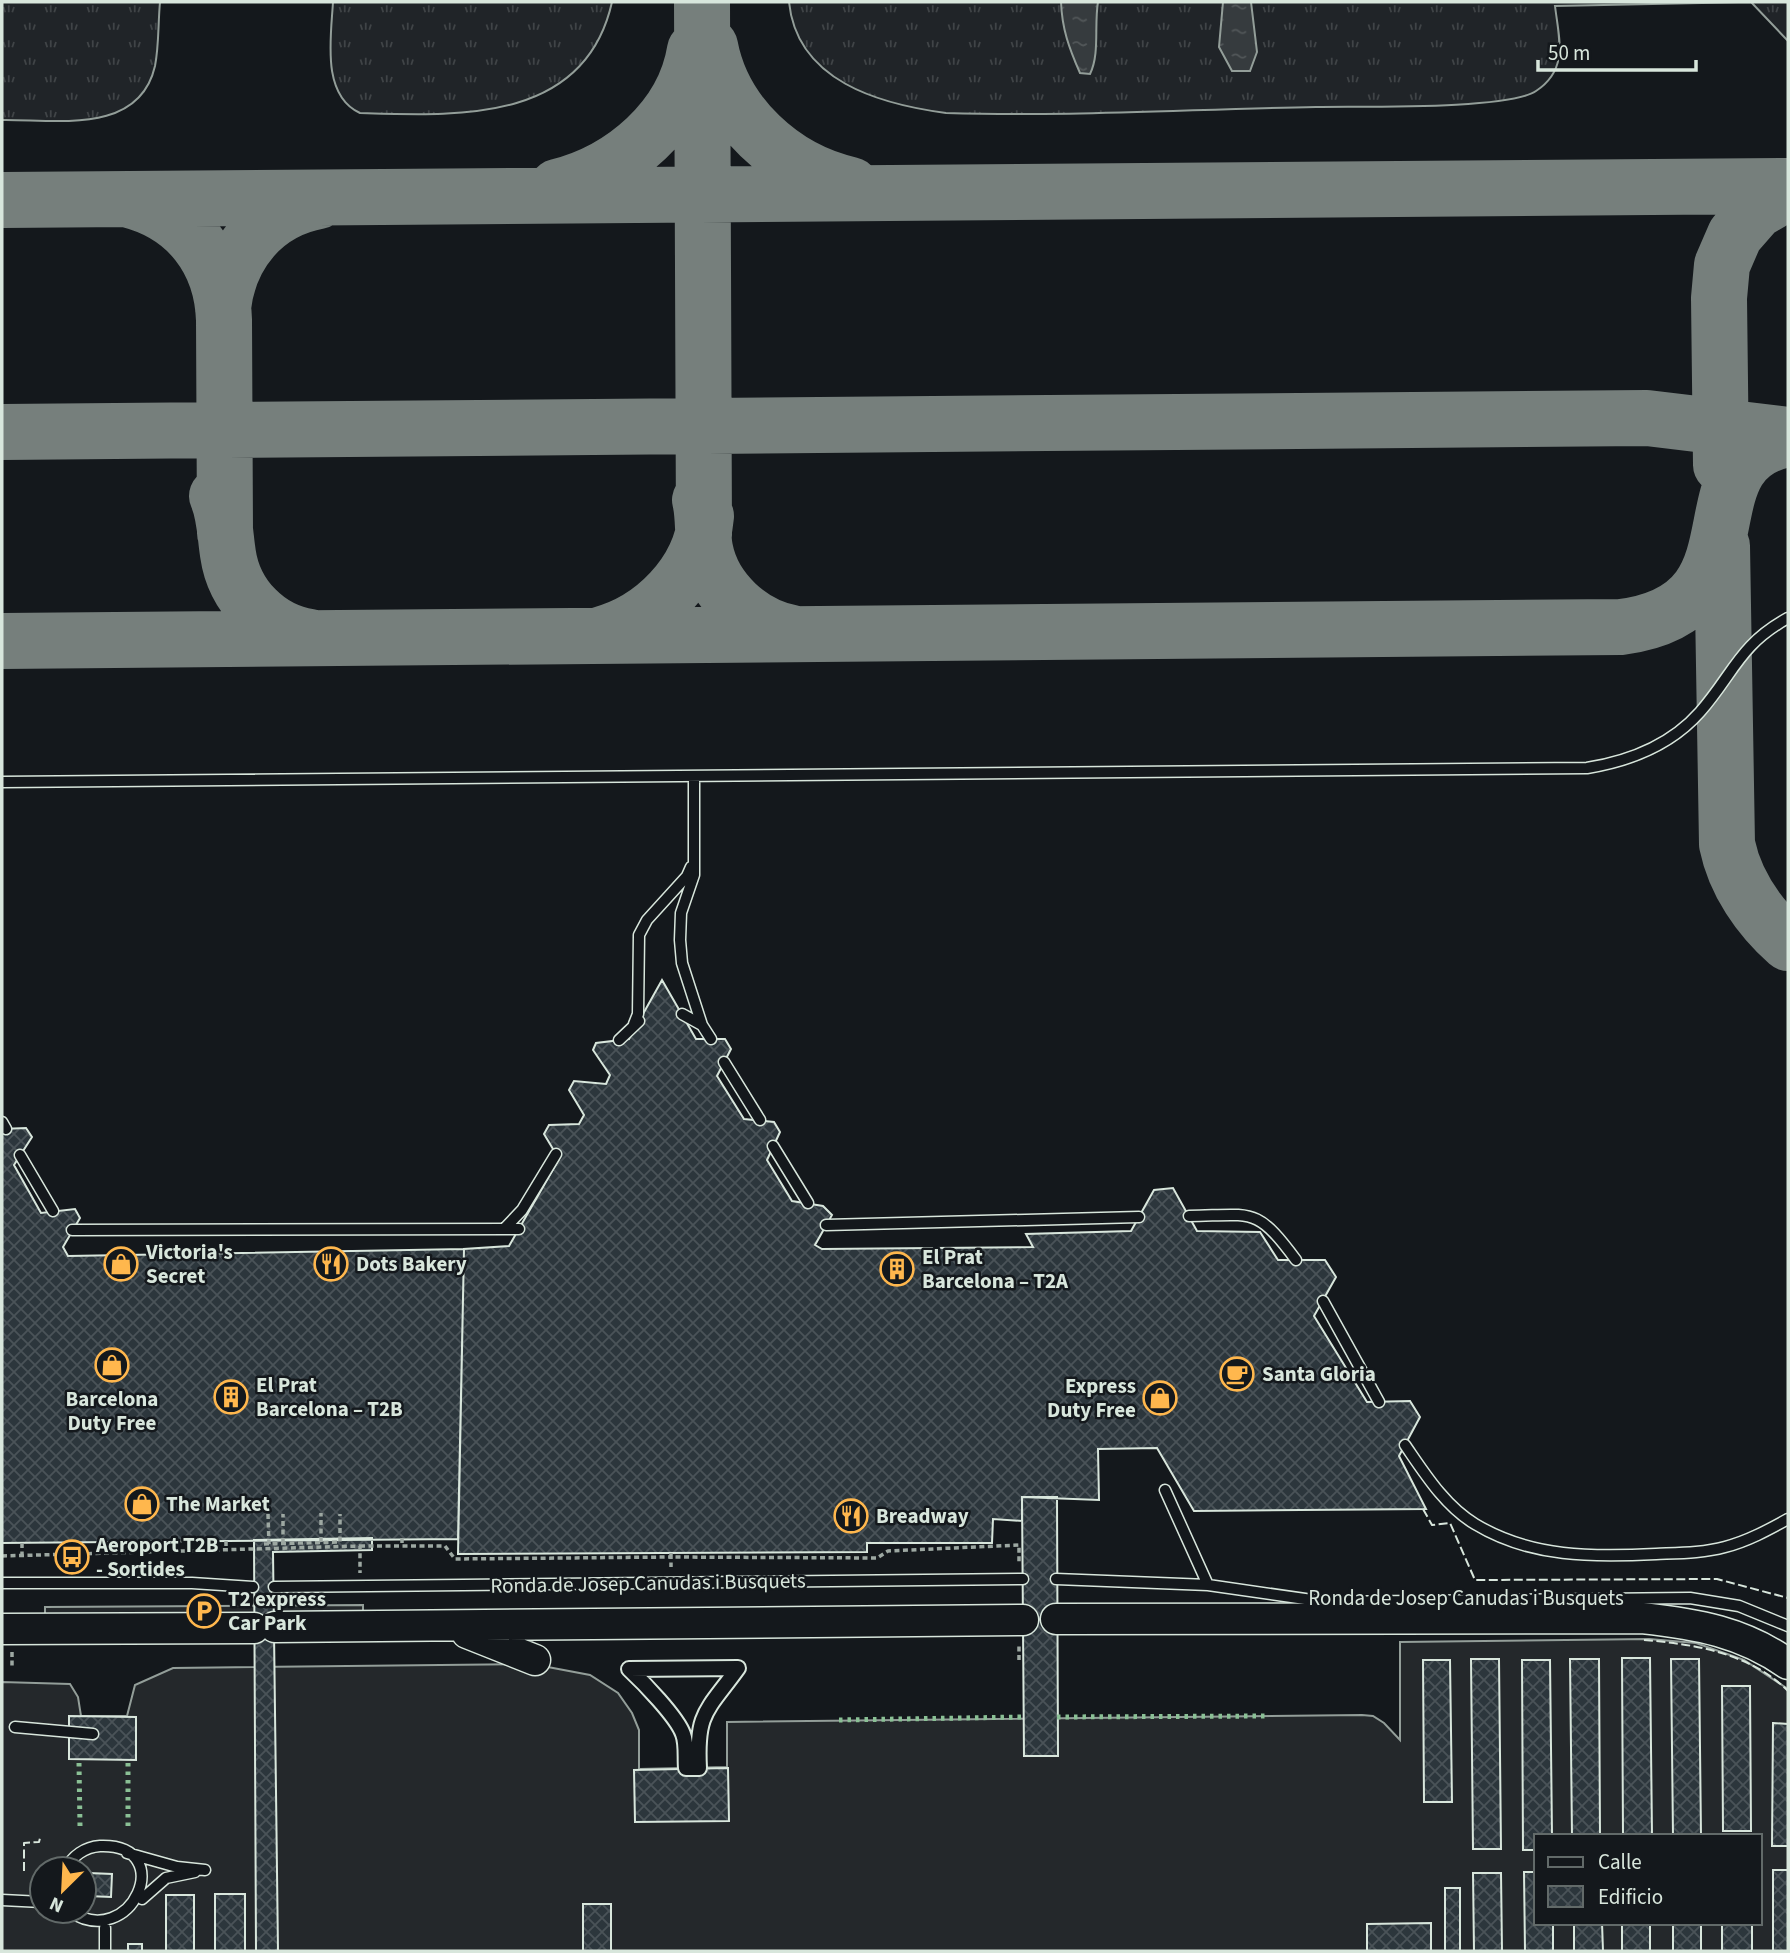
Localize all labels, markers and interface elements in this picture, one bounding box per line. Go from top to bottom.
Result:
scale bar [1538,28,1696,72]
text: 50 m [1548,38,1590,68]
place label: Victoria's Secret [145,1237,233,1291]
place label: El Prat Barcelona – T2A [922,1242,1069,1296]
shop icon: Victoria's Secret [102,1245,140,1283]
restaurant icon: Dots Bakery [312,1245,350,1283]
place label: Dots Bakery [356,1249,467,1279]
building icon: El Prat Barcelona – T2A [878,1250,916,1288]
shop icon: Barcelona Duty Free [93,1346,131,1384]
cafe icon: Santa Gloria [1218,1355,1256,1393]
place label: Santa Gloria [1262,1359,1376,1389]
place label: El Prat Barcelona – T2B [256,1370,403,1424]
place label: Express Duty Free [1047,1371,1136,1425]
building icon: El Prat Barcelona – T2B [212,1378,250,1416]
shop icon: Express Duty Free [1141,1379,1179,1417]
place label: Barcelona Duty Free [66,1384,158,1438]
shop icon: The Market [123,1485,161,1523]
place label: The Market [166,1489,270,1519]
restaurant icon: Breadway [832,1497,870,1535]
place label: Breadway [876,1501,969,1531]
place label: Aeroport T2B - Sortides [95,1530,219,1584]
bus stop icon: Aeroport T2B - Sortides [53,1538,91,1576]
street label: Ronda de Josep Canudas i Busquets [490,1565,806,1601]
street label: Ronda de Josep Canudas i Busquets [1308,1583,1624,1613]
place label: T2 express Car Park [228,1584,326,1638]
parking icon: T2 express Car Park [185,1592,223,1630]
legend [1534,1834,1762,1925]
text: Calle [1598,1847,1642,1877]
north arrow [28,1855,98,1925]
text: Edificio [1598,1882,1663,1912]
text: N [45,1889,68,1919]

